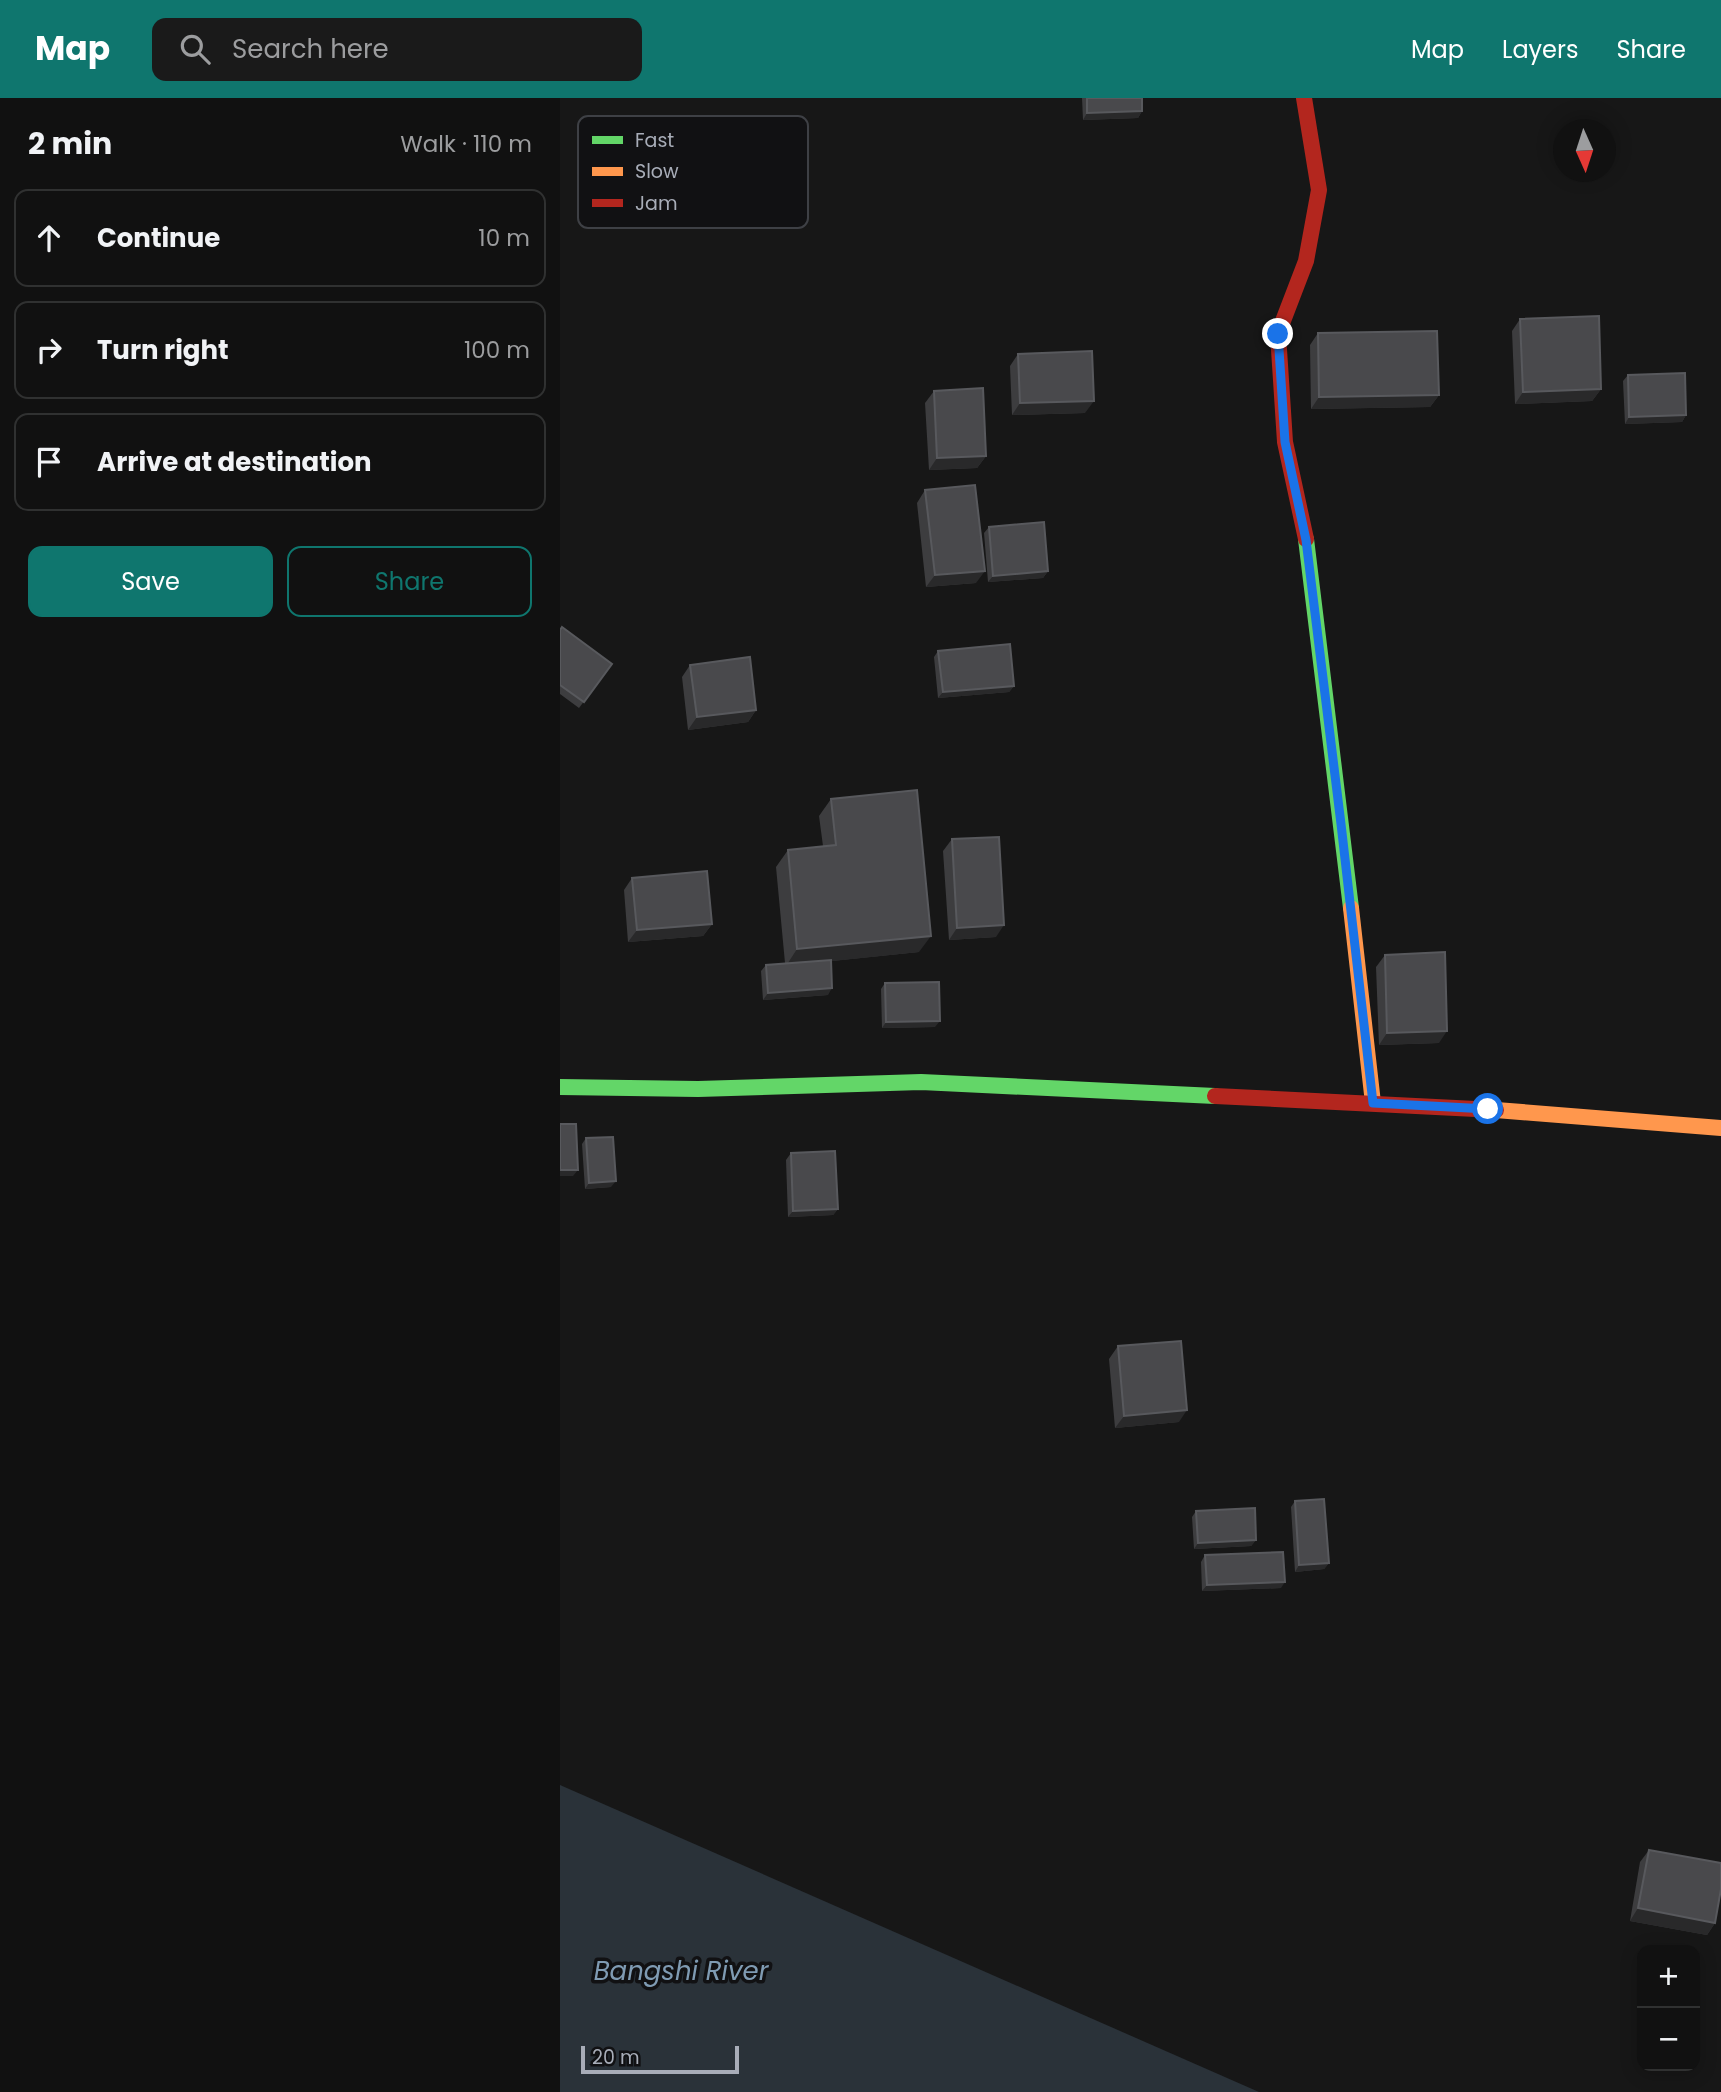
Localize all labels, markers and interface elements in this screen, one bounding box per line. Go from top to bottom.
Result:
search box [152,18,642,81]
text: Map [35,25,110,72]
icon: search [176,30,214,68]
text: Search here [232,31,389,67]
text: Map [1411,33,1464,66]
text: Layers [1502,33,1578,66]
text: Share [1616,33,1686,66]
legend [578,116,808,228]
north arrow [1553,119,1616,182]
text: 2 min [28,122,112,165]
text: Fast [635,127,674,154]
text: Walk · 110 m [400,128,532,160]
text: Slow [635,158,679,185]
text: Jam [635,190,677,217]
icon: ahead [30,219,68,257]
text: Continue [97,220,220,256]
text: 10 m [478,222,530,254]
route end [1262,318,1293,349]
icon: right [30,331,68,369]
text: Turn right [97,332,229,368]
text: 100 m [464,334,530,366]
icon: arrive [30,443,68,481]
text: Arrive at destination [97,444,372,480]
button: Save [28,546,273,617]
button: Share [287,546,532,617]
route start [1472,1093,1503,1124]
map controls [1637,1945,1700,2071]
button: + [1637,1945,1700,2008]
water label: Bangshi River [594,1953,770,1989]
button: − [1637,2008,1700,2071]
scale bar [581,2043,738,2075]
text: 20 m [592,2044,640,2071]

